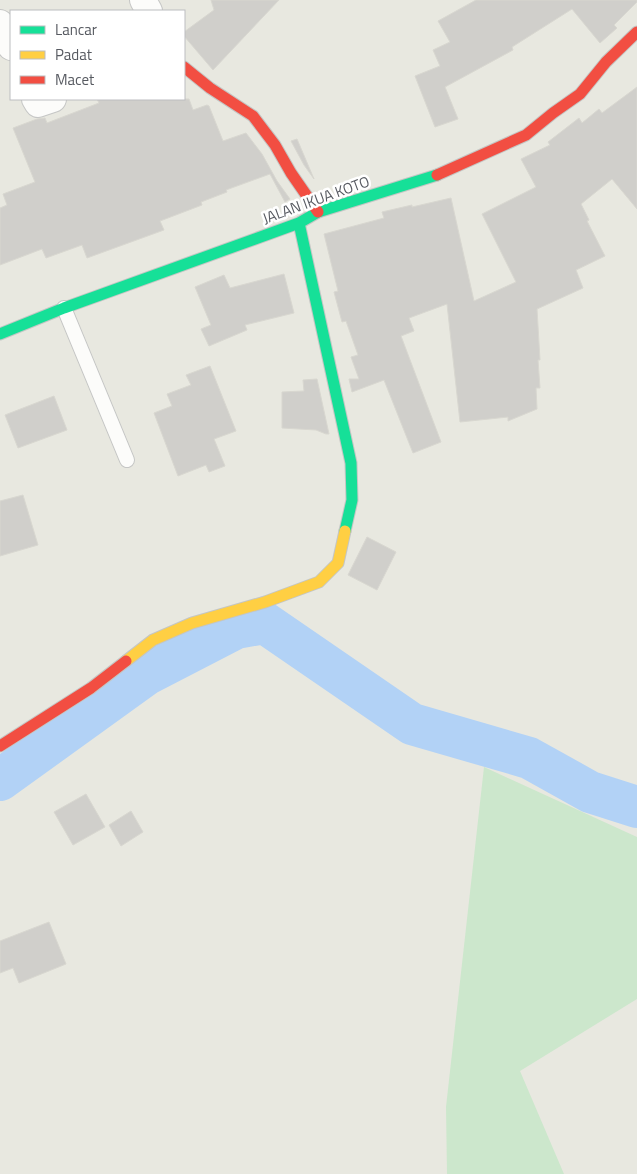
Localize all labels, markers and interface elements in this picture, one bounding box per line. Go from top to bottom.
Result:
legend [10,10,185,100]
text: Lancar [55,18,97,41]
text: Padat [55,43,93,66]
text: Macet [55,68,95,91]
street label: JALAN IKUA KOTO [259,169,373,230]

